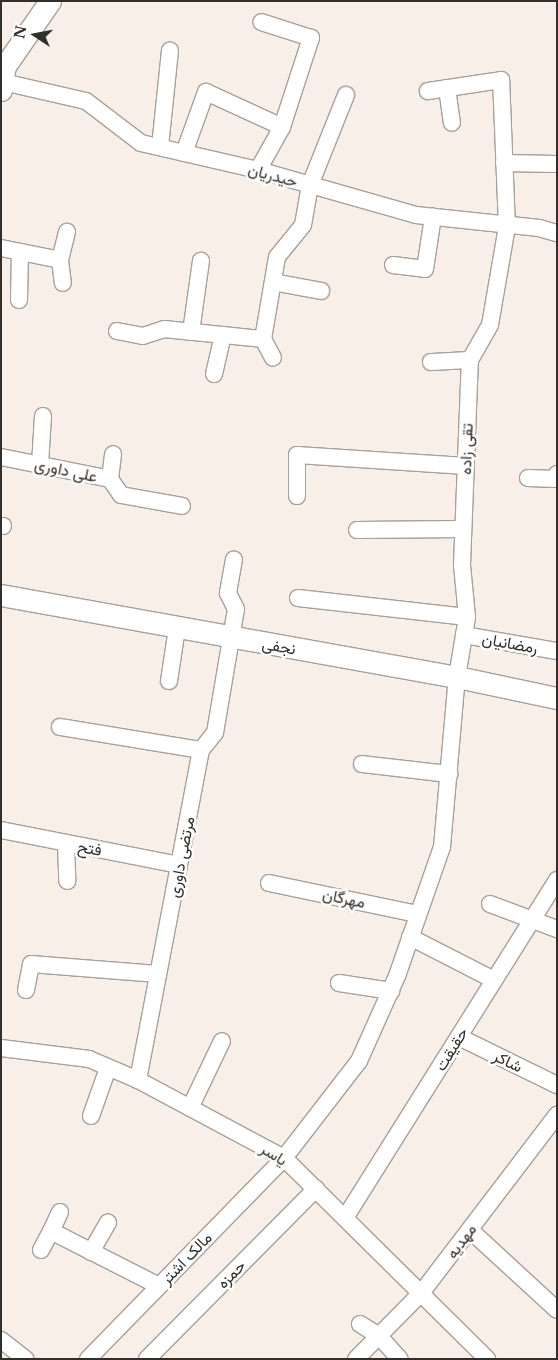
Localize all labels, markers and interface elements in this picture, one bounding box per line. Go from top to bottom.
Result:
north arrow [10,10,60,60]
text: N [10,24,30,40]
street label: حیدریان [246,159,300,191]
street label: تقی زاده [456,423,476,475]
street label: علی داوری [33,454,99,486]
street label: رمضانیان [481,629,539,657]
street label: نجفی [261,634,297,658]
street label: مرتضی داوری [164,815,198,899]
street label: فتح [76,836,104,860]
street label: مهرگان [321,884,367,912]
street label: حقیقت [430,1024,472,1074]
street label: شاکر [490,1046,526,1076]
street label: یاسر [257,1138,291,1170]
street label: مهدیه [442,1220,480,1262]
street label: مالک اشتر [156,1228,216,1288]
street label: حمزه [213,1256,249,1292]

